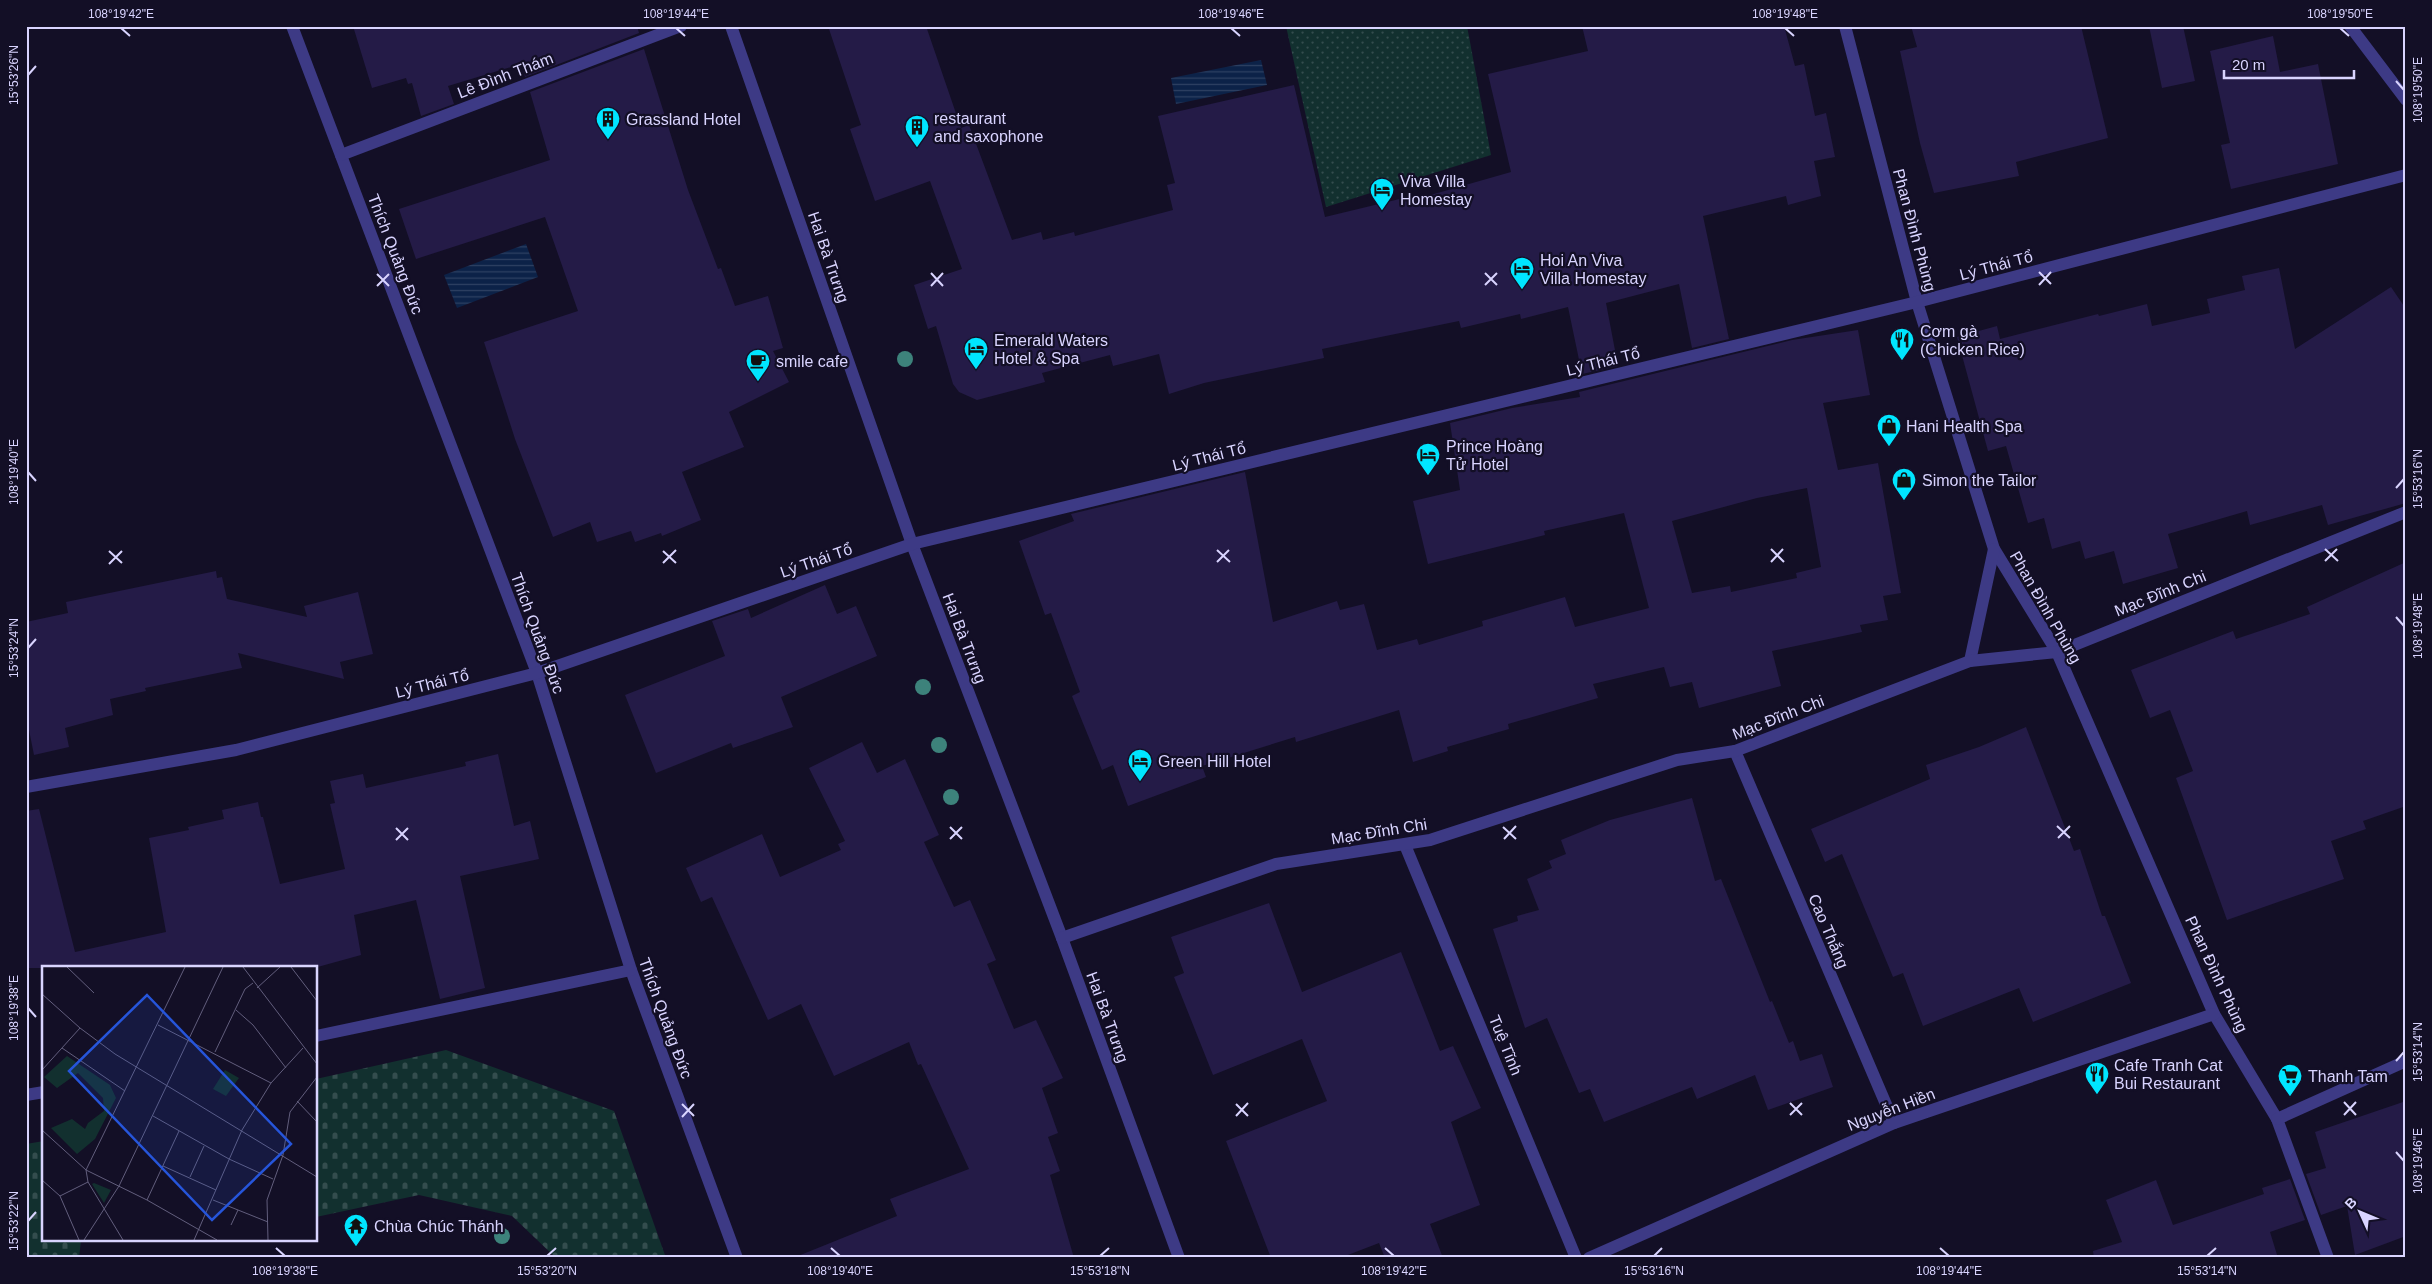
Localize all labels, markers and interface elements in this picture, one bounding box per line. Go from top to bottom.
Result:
text: 108°19'42"E [88,7,154,21]
text: 108°19'44"E [643,7,709,21]
text: 108°19'46"E [1198,7,1264,21]
text: 108°19'48"E [1752,7,1818,21]
text: 108°19'50"E [2307,7,2373,21]
text: 15°53'26"N [7,45,21,105]
scale bar [2224,48,2354,80]
street label: Lê Đình Thám [455,49,555,102]
text: 20 m [2232,56,2265,73]
text: 108°19'50"E [2411,57,2425,123]
building icon: Grassland Hotel [595,106,621,140]
place label: restaurant and saxophone [934,110,1044,145]
place label: Grassland Hotel [626,111,741,128]
building icon: restaurant and saxophone [904,114,930,148]
street label: Phan Đình Phùng [1890,167,1939,293]
place label: Viva Villa Homestay [1400,173,1472,208]
hotel icon: Viva Villa Homestay [1369,177,1395,211]
street label: Thích Quảng Đức [365,192,426,317]
street label: Hai Bà Trưng [805,209,852,305]
street label: Lý Thái Tổ [1958,248,2035,283]
place label: Hoi An Viva Villa Homestay [1540,252,1646,287]
hotel icon: Hoi An Viva Villa Homestay [1509,256,1535,290]
place label: Cơm gà (Chicken Rice) [1920,323,2025,358]
restaurant icon: Cơm gà (Chicken Rice) [1889,327,1915,361]
place label: Emerald Waters Hotel & Spa [994,332,1108,367]
hotel icon: Emerald Waters Hotel & Spa [963,336,989,370]
street label: Lý Thái Tổ [1565,344,1642,379]
cafe icon: smile cafe [745,348,771,382]
place label: smile cafe [776,353,848,370]
shop icon: Hani Health Spa [1876,413,1902,447]
place label: Hani Health Spa [1906,418,2023,435]
place label: Prince Hoàng Tử Hotel [1446,438,1543,473]
text: 108°19'40"E [7,439,21,505]
street label: Lý Thái Tổ [1171,439,1248,474]
hotel icon: Prince Hoàng Tử Hotel [1415,442,1441,476]
text: 15°53'16"N [2411,449,2425,509]
shop icon: Simon the Tailor [1891,467,1917,501]
place label: Simon the Tailor [1922,472,2037,489]
street label: Lý Thái Tổ [778,540,854,581]
street label: Phan Đình Phùng [2007,548,2085,666]
street label: Mạc Đĩnh Chi [2112,567,2208,619]
street label: Thích Quảng Đức [508,570,567,696]
street label: Hai Bà Trưng [940,591,990,686]
text: 108°19'48"E [2411,593,2425,659]
text: 15°53'24"N [7,618,21,678]
street label: Lý Thái Tổ [394,666,471,701]
street label: Mạc Đĩnh Chi [1730,692,1826,743]
hotel icon: Green Hill Hotel [1127,748,1153,782]
place label: Green Hill Hotel [1158,753,1271,770]
street label: Mạc Đĩnh Chi [1330,816,1428,847]
street label: Cao Thắng [1805,891,1853,971]
street label: Phan Đình Phùng [2182,913,2251,1035]
street label: Thích Quảng Đức [636,955,695,1081]
inset map [42,966,318,1242]
street label: Hai Bà Trưng [1083,970,1132,1065]
text: 108°19'38"E [7,975,21,1041]
street label: Tuệ Tĩnh [1486,1013,1525,1078]
text: 15°53'14"N [2411,1022,2425,1082]
place label: Cafe Tranh Cat Bui Restaurant [2114,1057,2223,1092]
restaurant icon: Cafe Tranh Cat Bui Restaurant [2084,1061,2110,1095]
supermarket icon: Thanh Tam [2277,1063,2303,1097]
place label: Thanh Tam [2308,1068,2388,1085]
street label: Nguyễn Hiền [1845,1084,1937,1134]
text: 108°19'46"E [2411,1128,2425,1194]
north arrow [2334,1186,2384,1236]
text: 15°53'22"N [7,1191,21,1251]
text: B [2341,1194,2360,1212]
temple icon: Chùa Chúc Thánh [343,1213,369,1247]
place label: Chùa Chúc Thánh [374,1218,504,1235]
text: 108°19'38"E [252,1264,318,1278]
text: 15°53'20"N [517,1264,577,1278]
text: 108°19'40"E [807,1264,873,1278]
text: 15°53'18"N [1070,1264,1130,1278]
text: 108°19'42"E [1361,1264,1427,1278]
text: 15°53'16"N [1624,1264,1684,1278]
text: 108°19'44"E [1916,1264,1982,1278]
text: 15°53'14"N [2177,1264,2237,1278]

